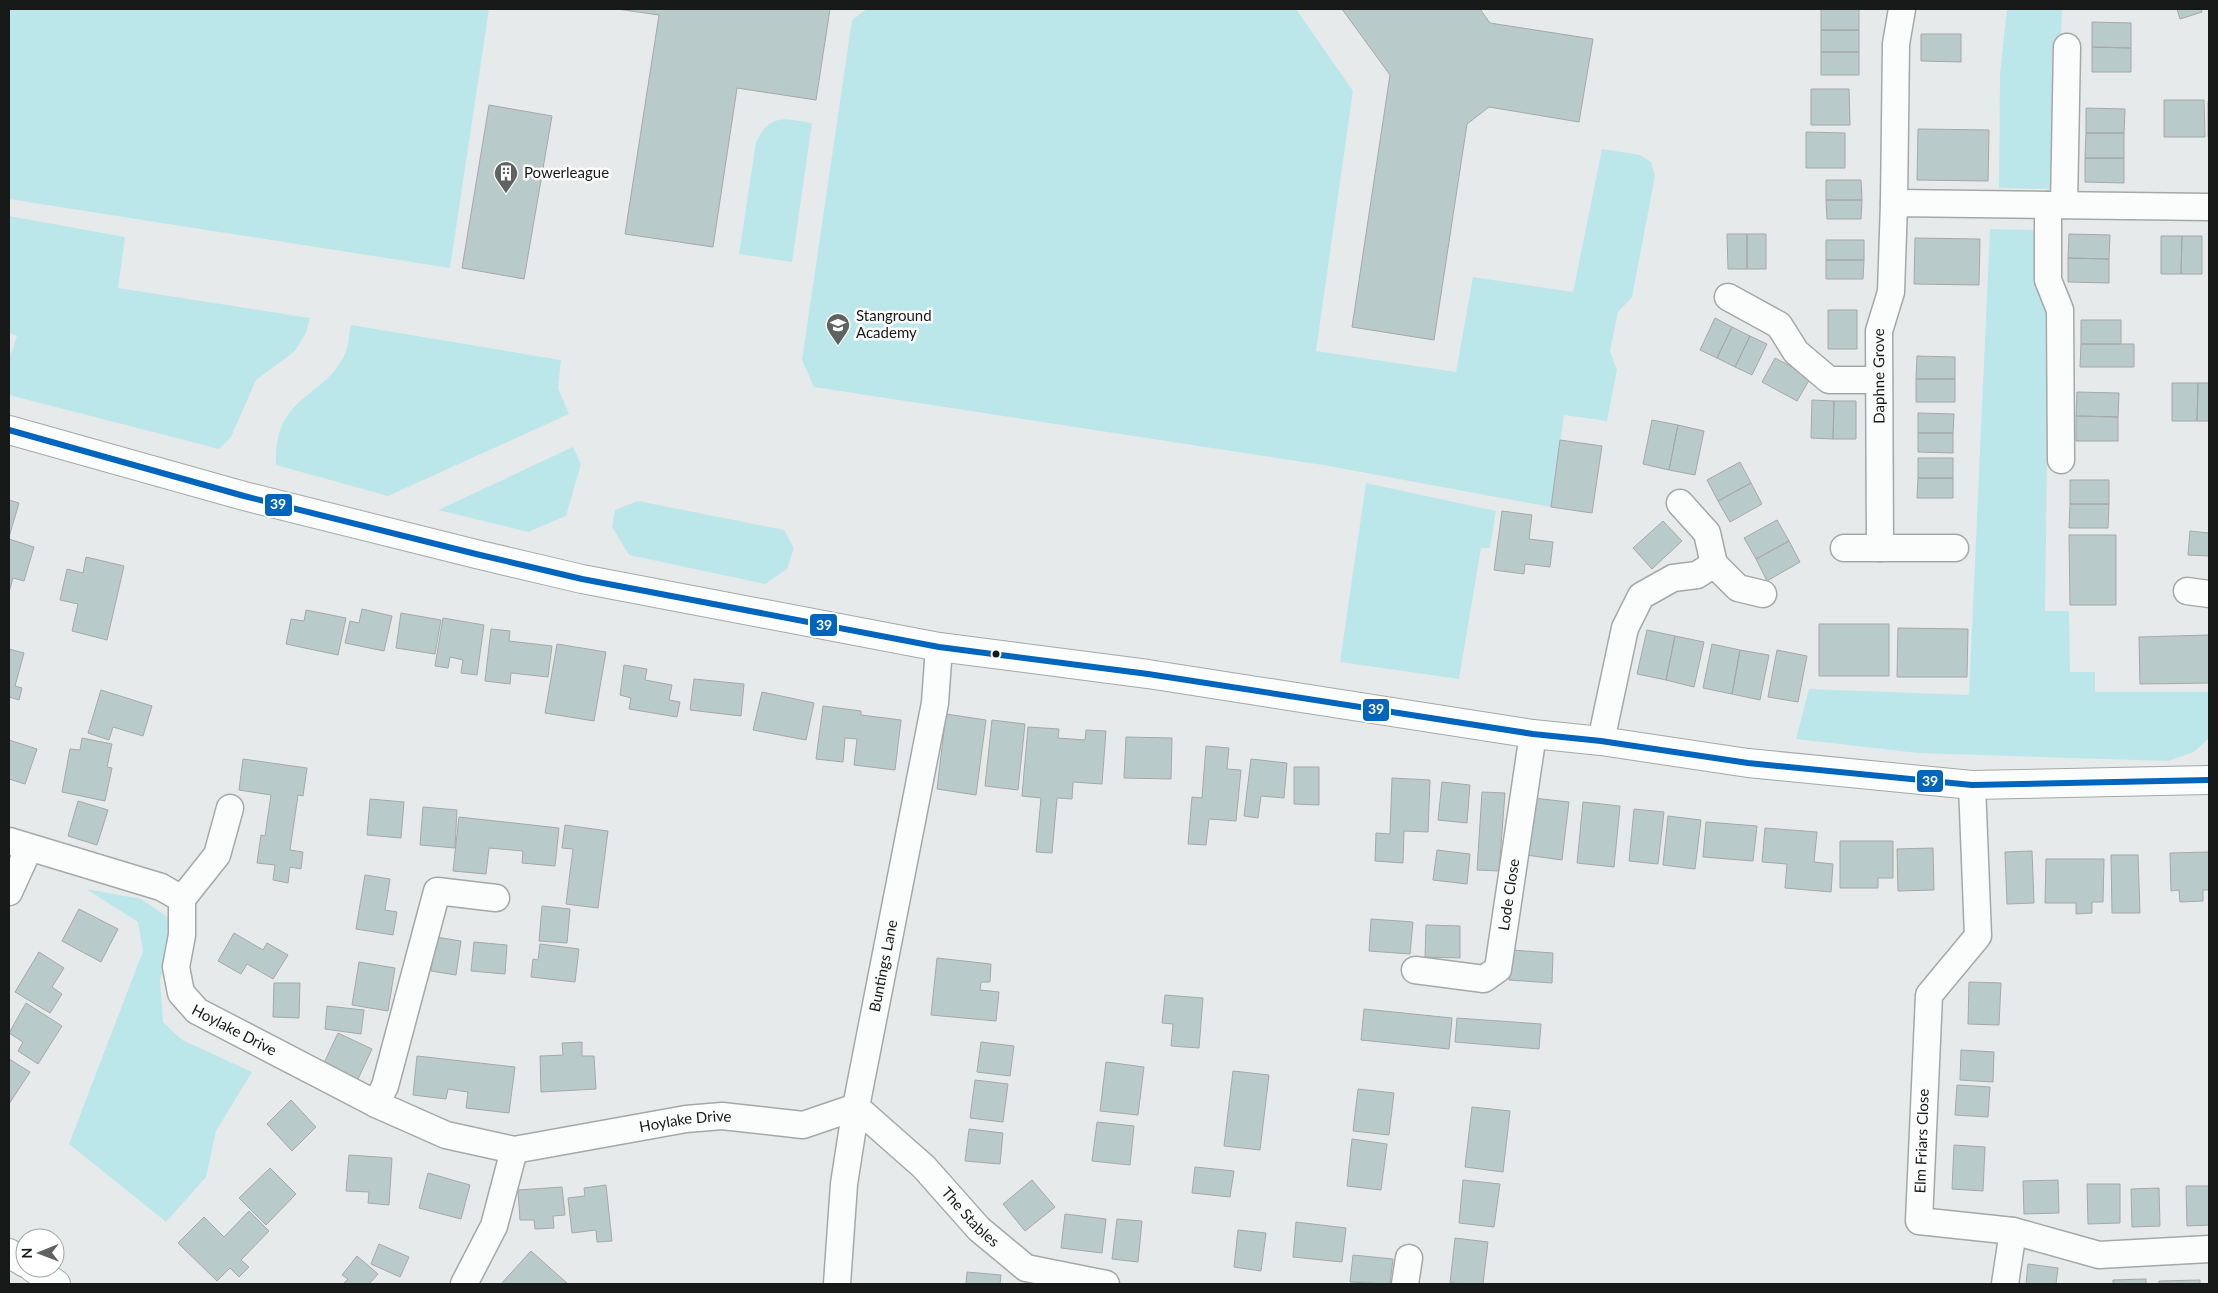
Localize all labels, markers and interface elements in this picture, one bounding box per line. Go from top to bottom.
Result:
building icon: Powerleague [493,160,519,194]
place label: Powerleague [524,163,609,181]
place label: Stanground Academy [856,306,932,341]
school or university icon: Stanground Academy [825,312,851,346]
street label: Daphne Grove [1869,328,1887,424]
line badge: 39 [264,493,293,517]
text: 39 [270,495,286,512]
line badge: 39 [809,613,838,637]
text: 39 [816,616,832,633]
unlabelled marker [991,649,1001,659]
line badge: 39 [1362,698,1390,722]
text: 39 [1368,700,1384,717]
line badge: 39 [1916,769,1944,793]
text: 39 [1922,772,1938,789]
street label: Lode Close [1494,857,1522,932]
street label: Buntings Lane [865,918,900,1013]
street label: Hoylake Drive [189,1000,280,1059]
street label: Elm Friars Close [1910,1088,1932,1194]
street label: Hoylake Drive [638,1106,733,1135]
street label: The Stables [938,1183,1003,1250]
north arrow [15,1228,65,1278]
text: N [18,1248,35,1259]

